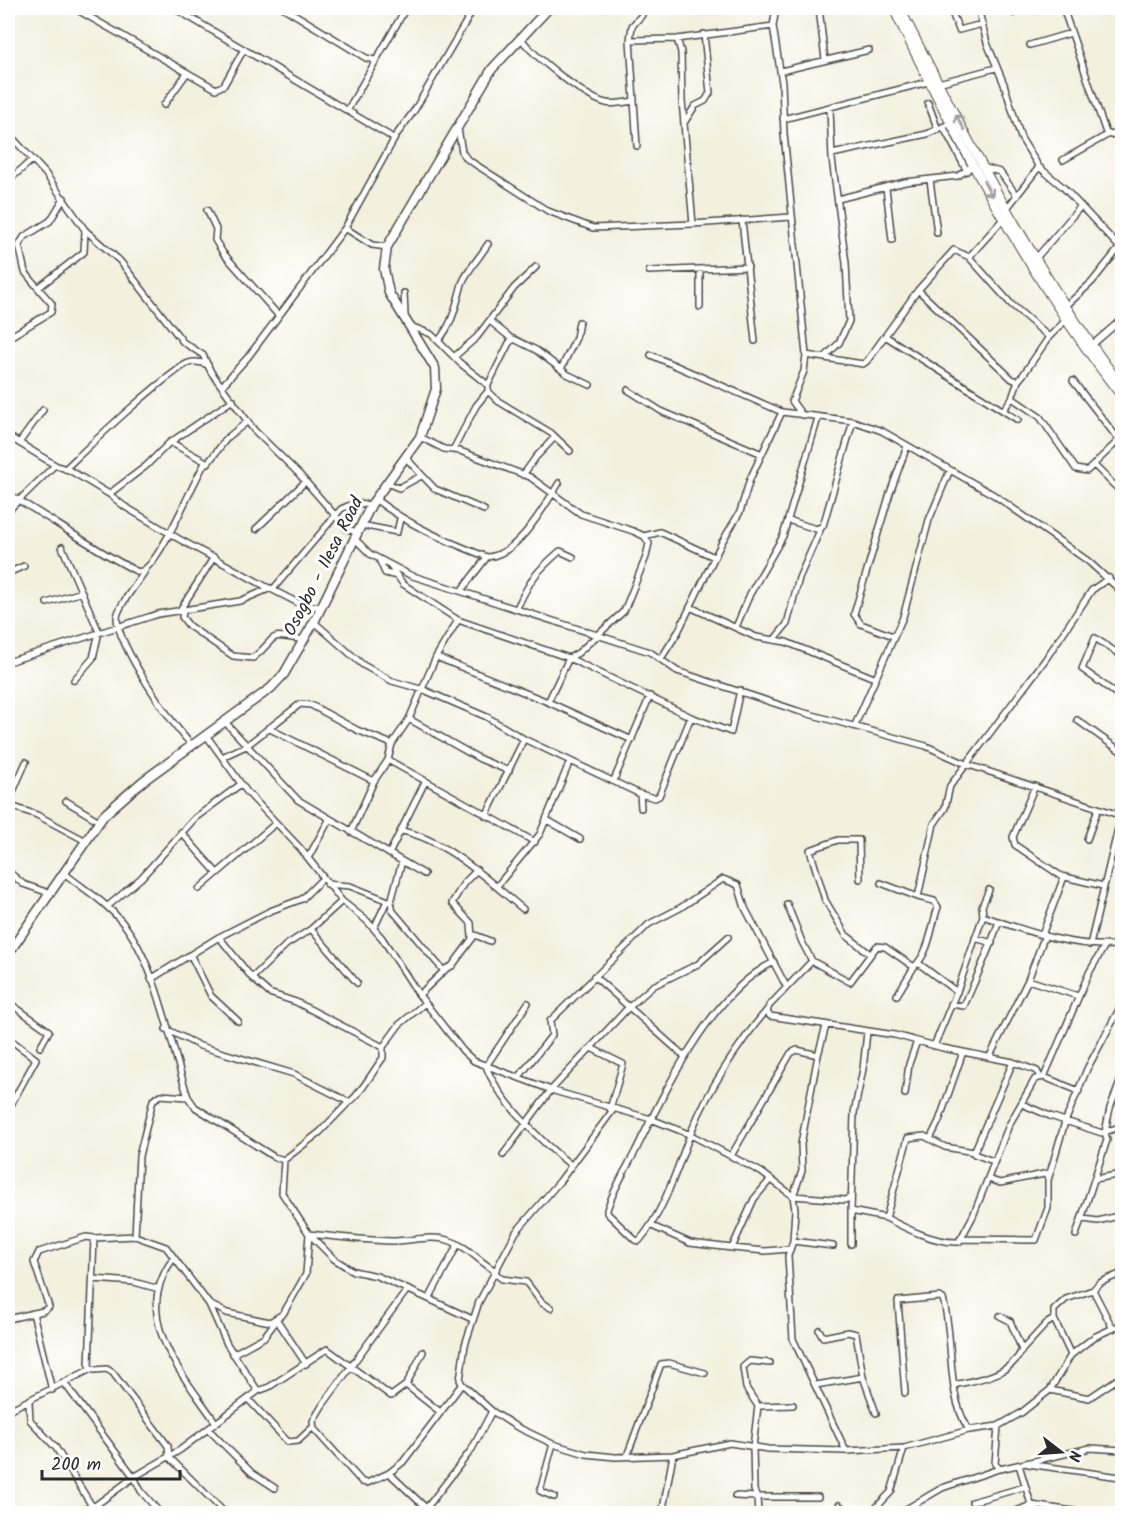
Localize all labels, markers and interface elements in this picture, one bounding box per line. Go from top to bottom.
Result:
one-way arrow [954,113,965,131]
one-way arrow [983,180,994,198]
street label: Osogbo - Ilesa Road [277,491,372,642]
north arrow [1031,1422,1091,1482]
scale bar [42,1443,180,1481]
text: N [1060,1447,1087,1464]
text: 200 m [51,1451,101,1480]

